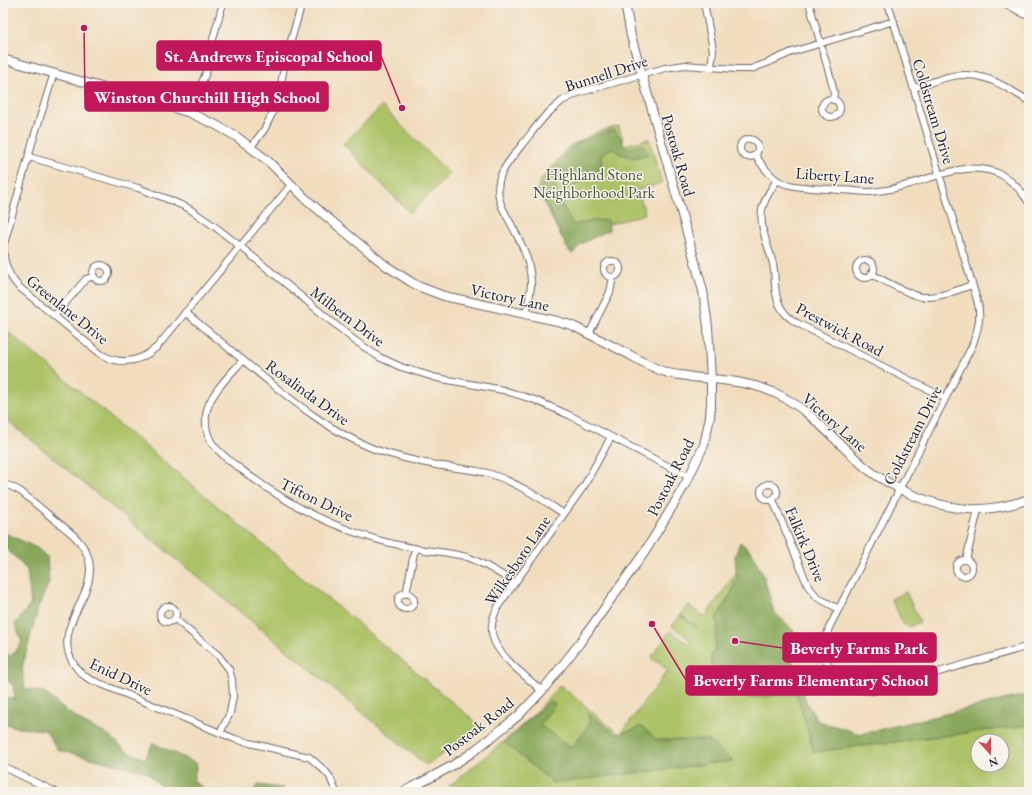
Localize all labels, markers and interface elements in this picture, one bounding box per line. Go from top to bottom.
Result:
callout: St. Andrews Episcopal School [157,41,381,70]
text: St. Andrews Episcopal School [165,45,374,67]
street label: Bunnell Drive [562,50,650,97]
street label: Coldstream Drive [908,56,959,166]
callout: Winston Churchill High School [85,82,328,111]
text: Winston Churchill High School [94,86,320,108]
street label: Postoak Road [657,112,700,199]
street label: Liberty Lane [795,162,875,189]
park label: Highland Stone Neighborhood Park [533,164,656,203]
street label: Greenlane Drive [22,270,113,349]
street label: Victory Lane [469,279,551,316]
street label: Milbern Drive [306,282,389,351]
street label: Prestwick Road [792,298,888,362]
street label: Rosalinda Drive [262,355,354,430]
street label: Coldstream Drive [878,382,947,489]
street label: Victory Lane [798,388,872,456]
street label: Postoak Road [642,434,699,520]
street label: Tifton Drive [277,473,357,526]
street label: Falkirk Drive [780,503,831,585]
street label: Wilkesboro Lane [480,511,555,609]
callout: Beverly Farms Park [783,633,936,662]
text: Beverly Farms Park [790,637,928,659]
street label: Enid Drive [86,653,156,700]
callout: Beverly Farms Elementary School [686,666,937,695]
text: Beverly Farms Elementary School [694,669,929,691]
street label: Postoak Road [439,692,519,761]
north arrow [970,733,1010,773]
text: N [987,754,1000,771]

